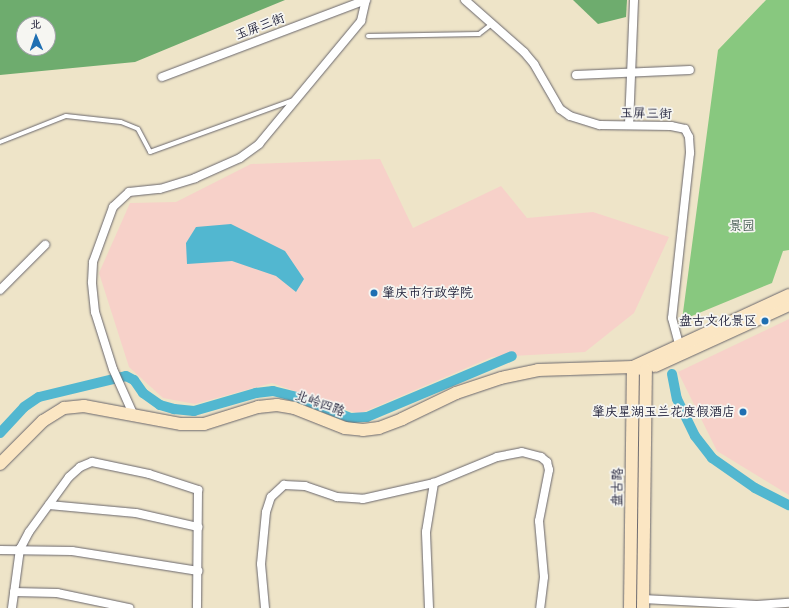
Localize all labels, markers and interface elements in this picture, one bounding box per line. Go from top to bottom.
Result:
street label: 玉屏三街 [233,10,287,44]
north arrow [16,16,56,56]
text: 北 [30,17,41,32]
street label: 玉屏三街 [620,106,672,122]
park label: 景园 [729,218,755,234]
place label: 肇庆市行政学院 [382,285,473,301]
marker: 肇庆市行政学院 [369,288,379,298]
place label: 盘古文化景区 [679,313,757,329]
marker: 盘古文化景区 [760,316,770,326]
street label: 北岭四路 [293,388,347,420]
place label: 肇庆星湖玉兰花度假酒店 [592,404,735,420]
marker: 肇庆星湖玉兰花度假酒店 [738,407,748,417]
street label: 盘古路 [610,467,626,507]

